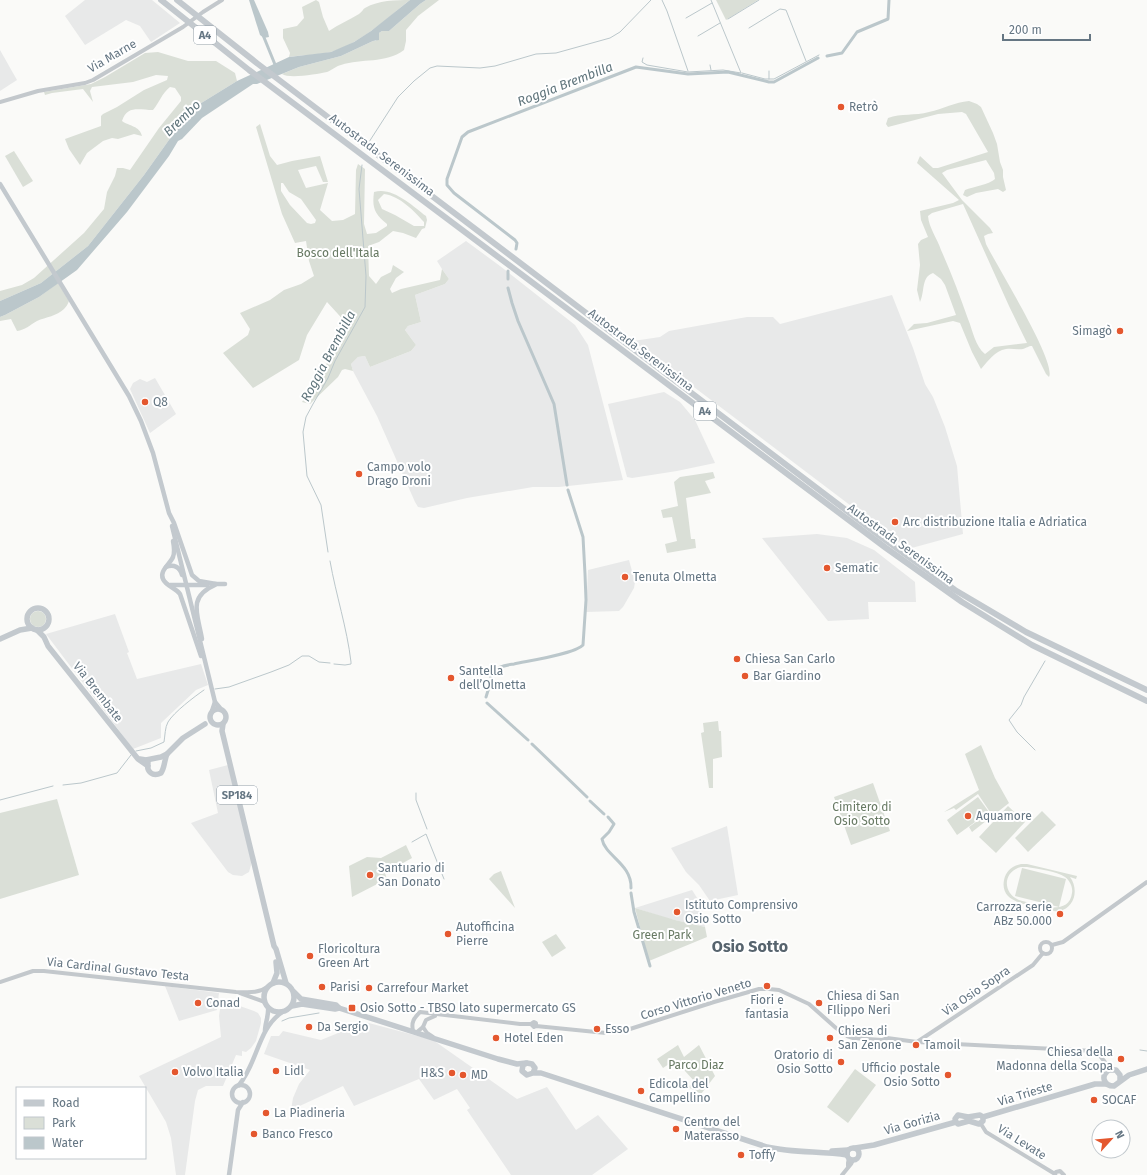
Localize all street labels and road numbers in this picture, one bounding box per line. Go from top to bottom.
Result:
road number: A4 [194,26,216,44]
street label: Via Marne [85,36,139,76]
street label: Autostrada Serenissima [327,111,437,199]
street label: Autostrada Serenissima [586,306,696,394]
road number: A4 [694,402,716,420]
street label: Autostrada Serenissima [845,501,957,587]
street label: Via Brembate [70,659,126,725]
road number: SP184 [217,786,257,804]
street label: Via Cardinal Gustavo Testa [46,955,190,983]
street label: Via Osio Sopra [939,963,1013,1019]
street label: Corso Vittorio Veneto [639,975,753,1023]
street label: Via Trieste [996,1079,1054,1109]
street label: Via Gorizia [882,1108,942,1138]
street label: Via Levate [995,1122,1049,1162]

